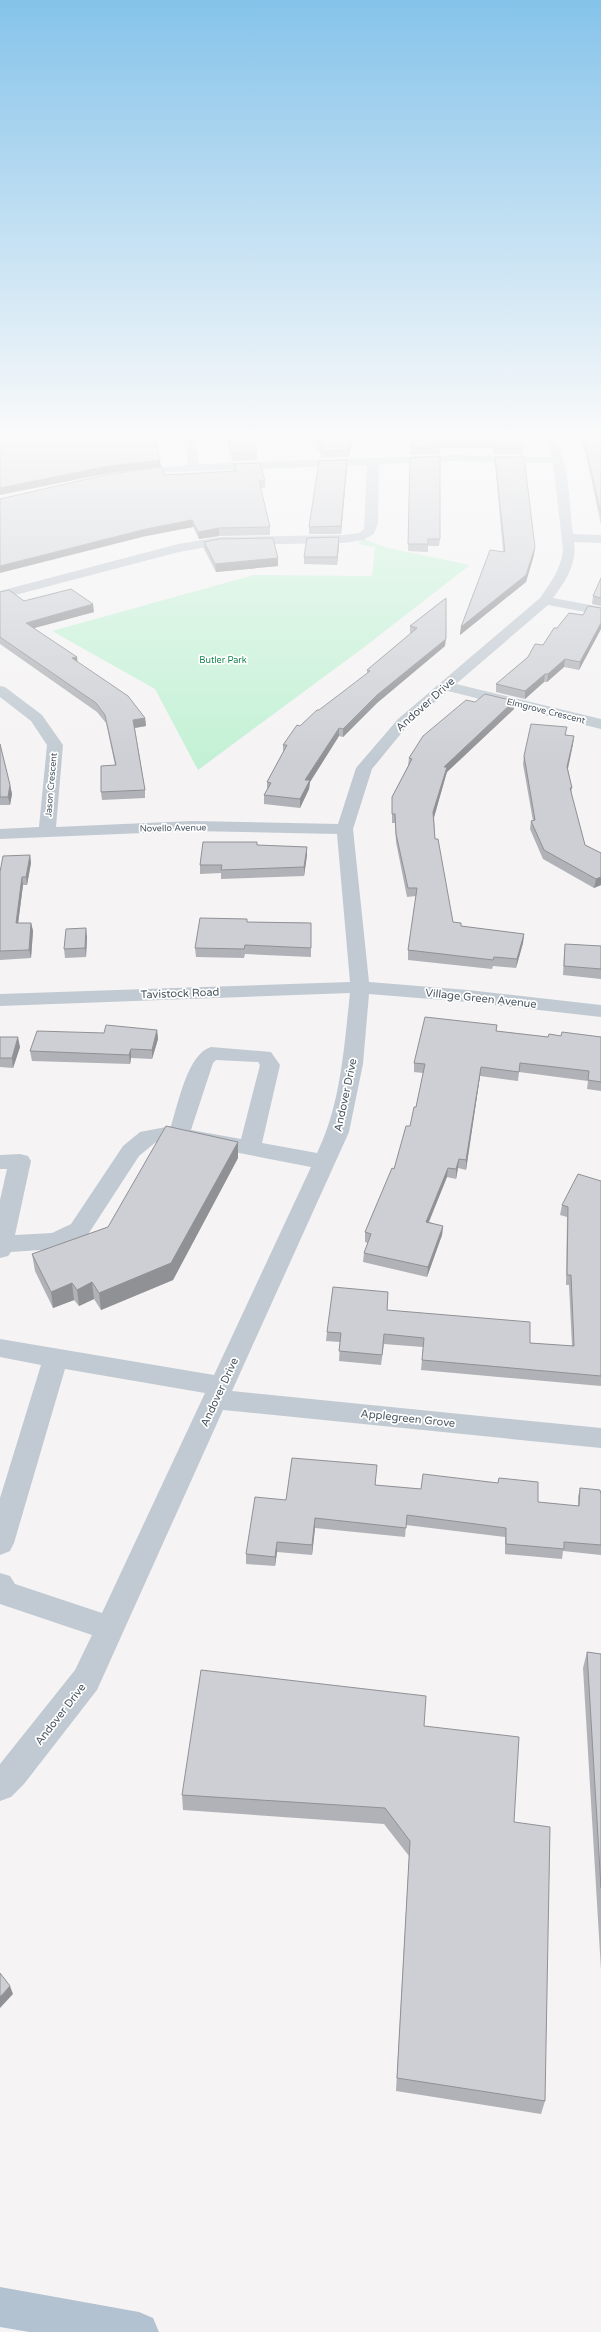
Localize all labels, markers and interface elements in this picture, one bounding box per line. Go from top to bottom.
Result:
park label: Butler Park [199,655,247,666]
street label: Andover Drive [393,675,457,734]
street label: Elmgrove Crescent [506,696,587,727]
street label: Jason Crescent [43,752,60,818]
street label: Novello Avenue [140,822,207,835]
street label: Tavistock Road [140,986,220,1001]
street label: Village Green Avenue [425,986,537,1011]
street label: Andover Drive [331,1057,360,1133]
street label: Andover Drive [198,1356,241,1429]
street label: Applegreen Grove [360,1407,456,1430]
street label: Andover Drive [32,1681,88,1748]

